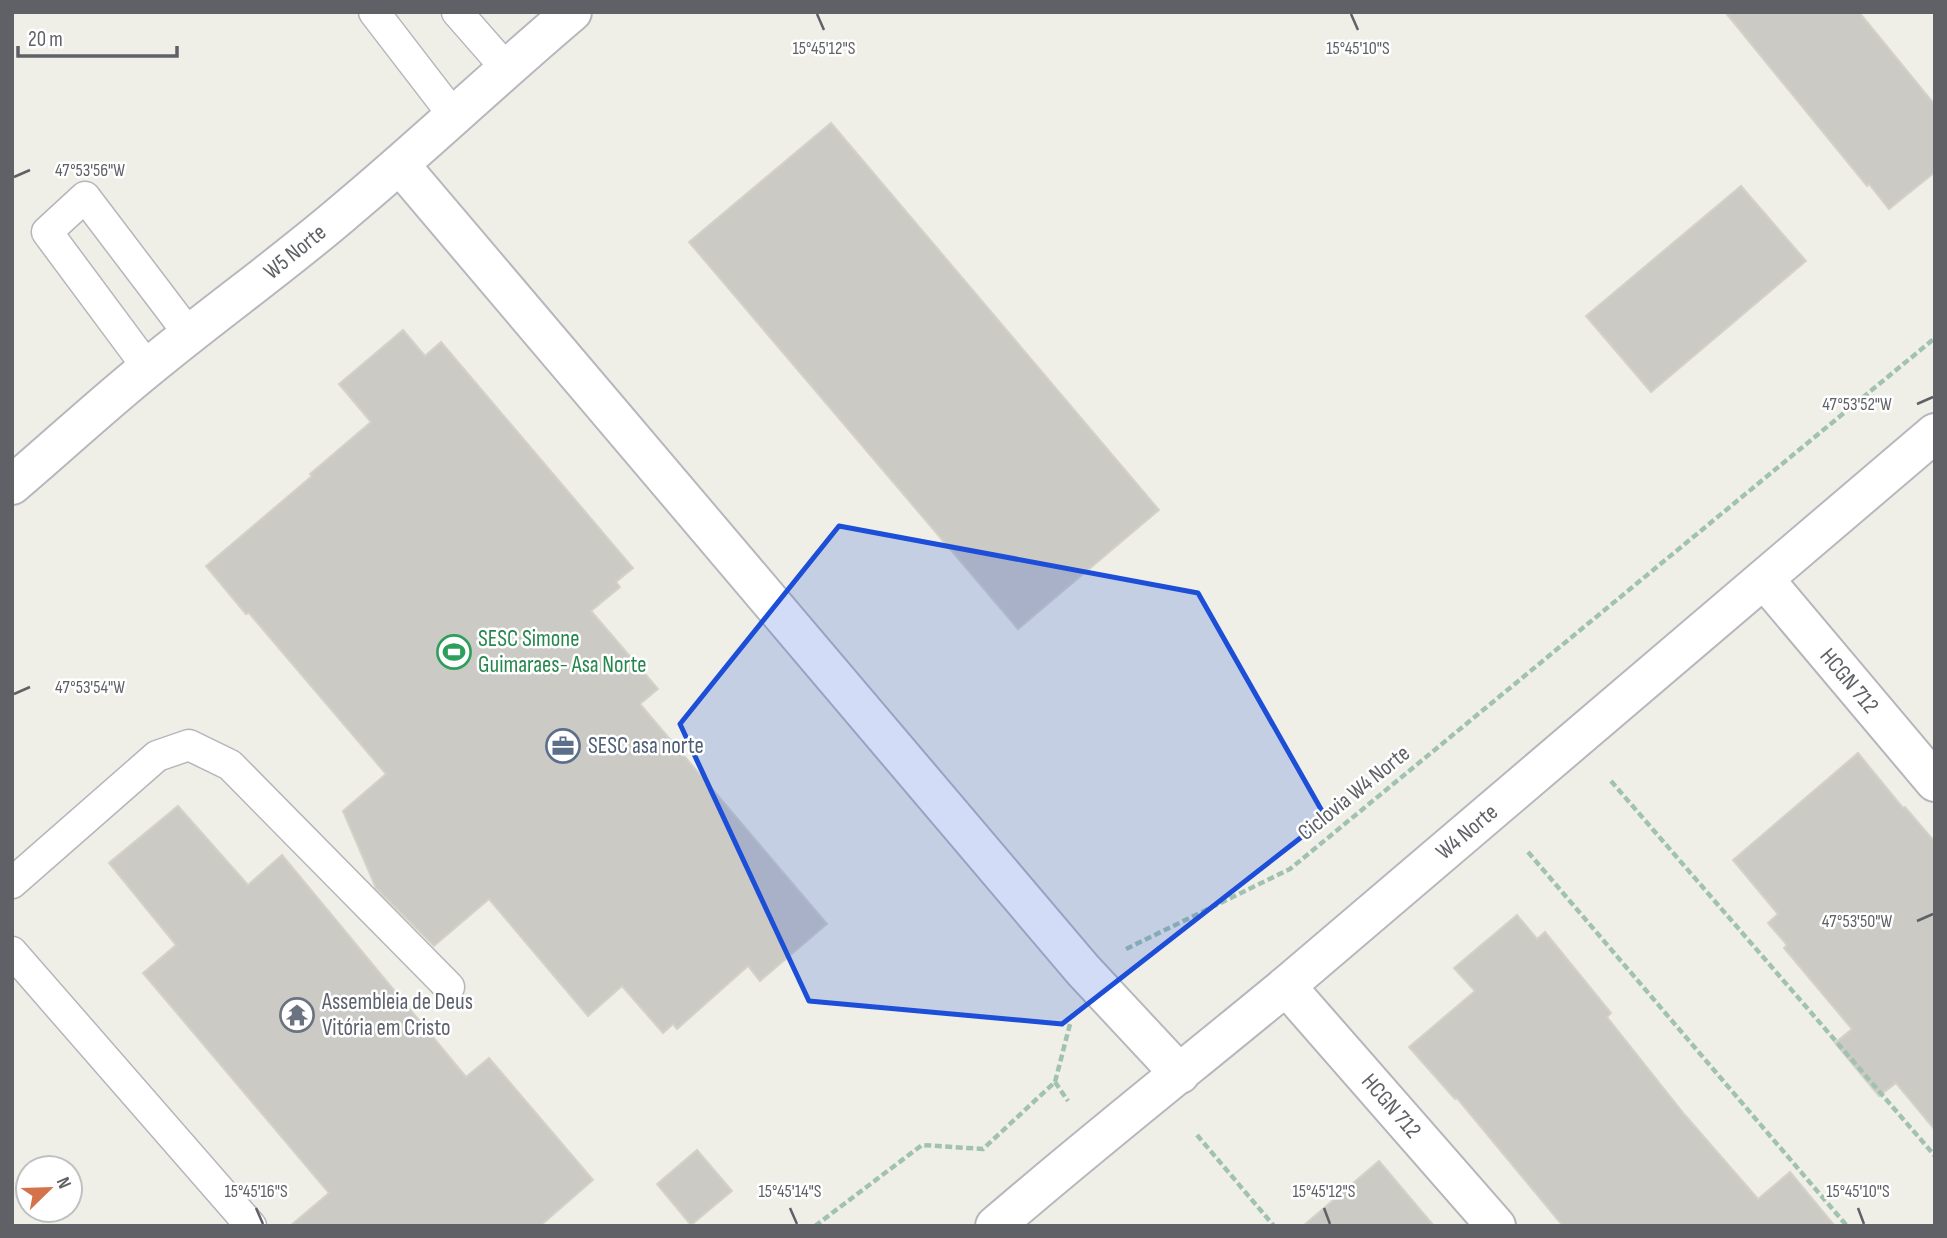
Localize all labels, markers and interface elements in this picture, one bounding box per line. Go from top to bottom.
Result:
scale bar [18,14,177,58]
text: 20 m [28,27,63,52]
text: 15°45'12"S [793,38,856,59]
text: 15°45'10"S [1326,38,1390,59]
text: 47°53'56"W [55,160,125,181]
street label: W5 Norte [258,218,332,286]
text: 47°53'52"W [1822,394,1892,415]
place label: SESC Simone Guimaraes- Asa Norte [478,625,647,679]
sports icon: SESC Simone Guimaraes- Asa Norte [435,633,473,671]
street label: HCGN 712 [1814,643,1884,719]
text: 47°53'54"W [55,677,125,698]
office icon: SESC asa norte [544,727,582,765]
place label: SESC asa norte [588,732,704,760]
street label: Ciclovia W4 Norte [1292,739,1416,847]
street label: W4 Norte [1430,798,1504,866]
text: 47°53'50"W [1822,911,1892,932]
place label: Assembleia de Deus Vitória em Cristo [321,988,473,1042]
temple icon: Assembleia de Deus Vitória em Cristo [278,996,316,1034]
street label: HCGN 712 [1355,1068,1427,1144]
north arrow [14,1154,84,1224]
text: N [51,1174,76,1192]
text: 15°45'16"S [224,1181,288,1202]
text: 15°45'14"S [759,1181,822,1202]
text: 15°45'12"S [1293,1181,1356,1202]
text: 15°45'10"S [1826,1181,1890,1202]

